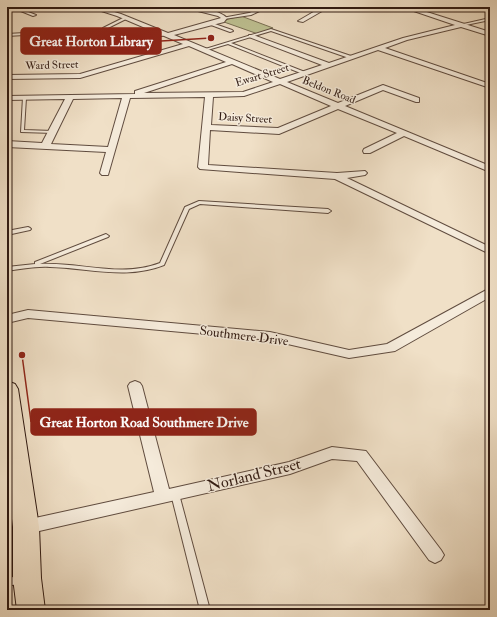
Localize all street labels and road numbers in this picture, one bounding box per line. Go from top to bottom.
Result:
street label: Ward Street [24,58,79,72]
street label: Ewart Street [234,61,291,89]
street label: Beldon Road [300,73,358,107]
street label: Daisy Street [218,110,273,127]
street label: Southmere Drive [199,323,290,349]
street label: Norland Street [205,454,303,496]

